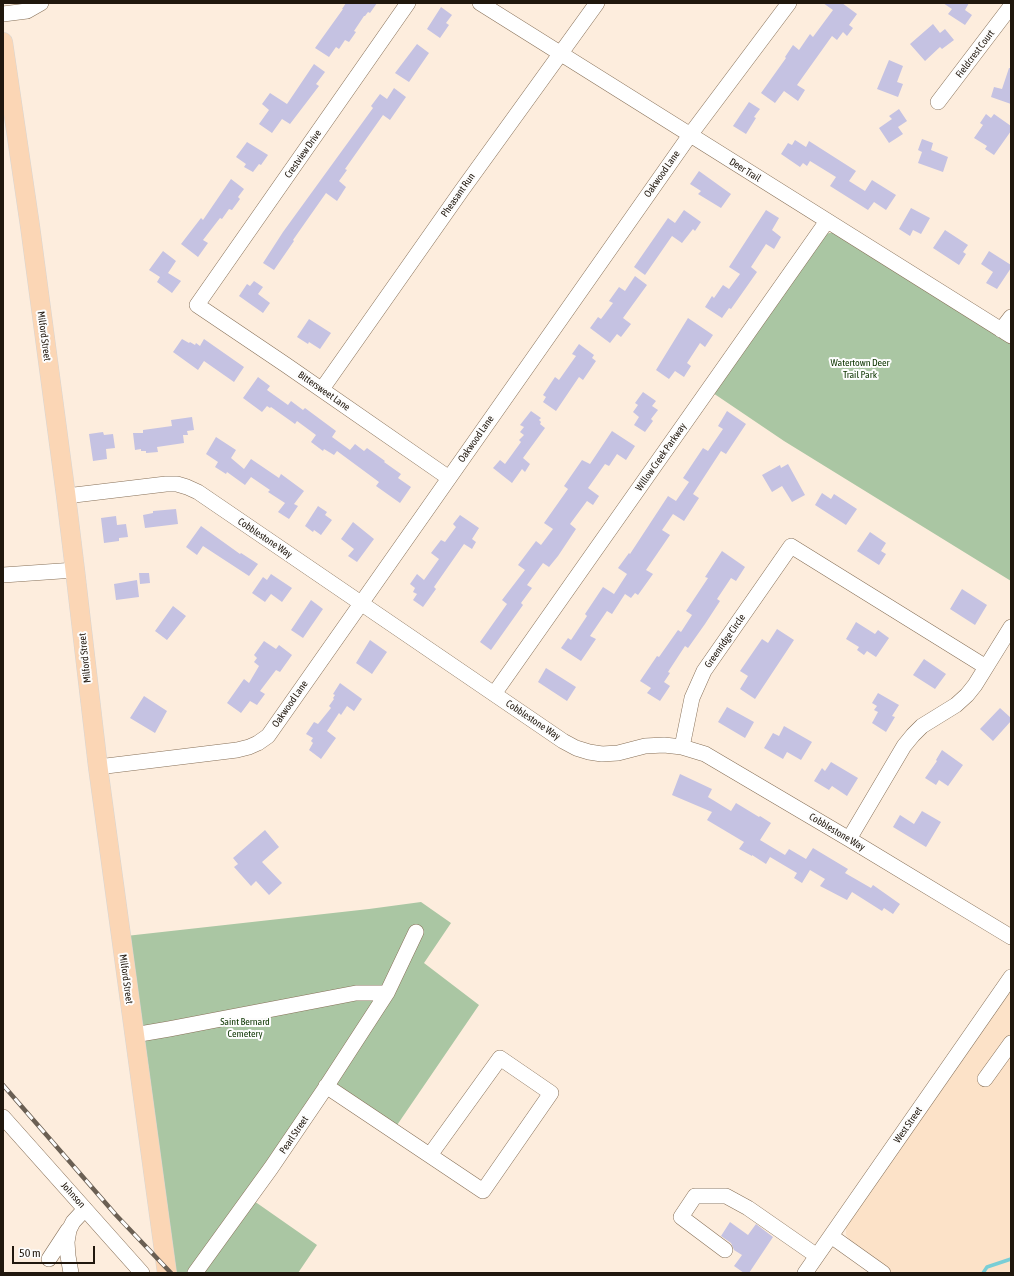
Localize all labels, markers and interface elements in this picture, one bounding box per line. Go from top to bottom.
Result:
street label: Fieldcrest Court [953,28,997,80]
street label: Crestview Drive [282,128,324,180]
street label: Oakwood Lane [642,148,682,200]
street label: Deer Trail [727,156,763,184]
street label: Pheasant Run [438,171,478,219]
street label: Milford Street [35,310,53,362]
park label: Watertown Deer Trail Park [831,357,889,380]
street label: Bittersweet Lane [296,369,352,413]
street label: Oakwood Lane [456,413,496,465]
street label: Willow Creek Parkway [633,421,689,493]
street label: Cobblestone Way [235,515,295,561]
street label: Greenridge Circle [702,612,748,670]
street label: Milford Street [76,632,94,684]
street label: Oakwood Lane [270,678,310,730]
street label: Cobblestone Way [503,697,563,743]
street label: Cobblestone Way [807,811,867,853]
street label: Milford Street [117,953,135,1005]
park label: Saint Bernard Cemetery [220,1016,270,1040]
street label: West Street [891,1105,925,1145]
street label: Pearl Street [277,1114,311,1156]
street label: Johnson [58,1180,88,1210]
scale bar [14,1238,97,1264]
text: 50 m [19,1246,41,1260]

